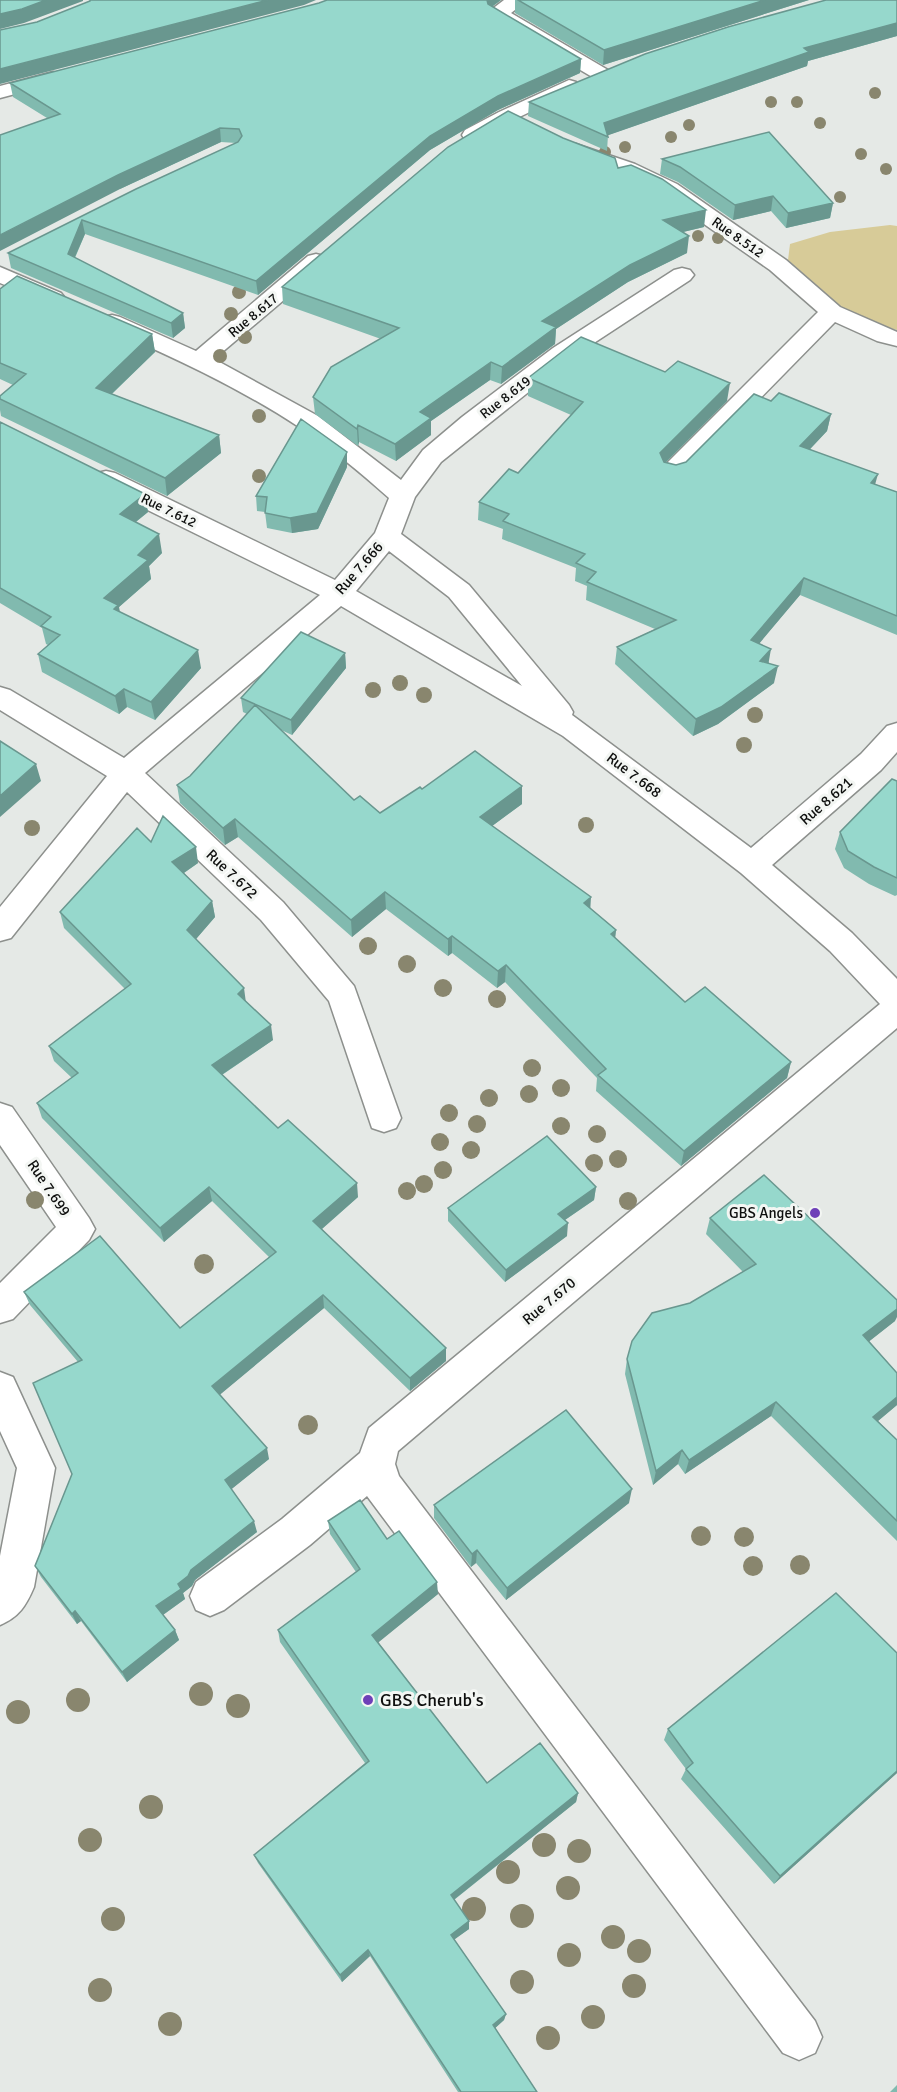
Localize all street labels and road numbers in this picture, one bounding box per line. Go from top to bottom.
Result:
street label: Rue 8.512 [708,213,767,262]
street label: Rue 8.617 [225,290,282,341]
street label: Rue 8.619 [477,372,534,422]
street label: Rue 7.612 [138,490,199,531]
street label: Rue 7.666 [331,538,387,598]
street label: Rue 7.668 [603,749,665,801]
street label: Rue 8.621 [796,773,856,829]
street label: Rue 7.672 [202,846,262,902]
street label: Rue 7.699 [24,1156,74,1220]
street label: Rue 7.670 [519,1274,579,1328]

